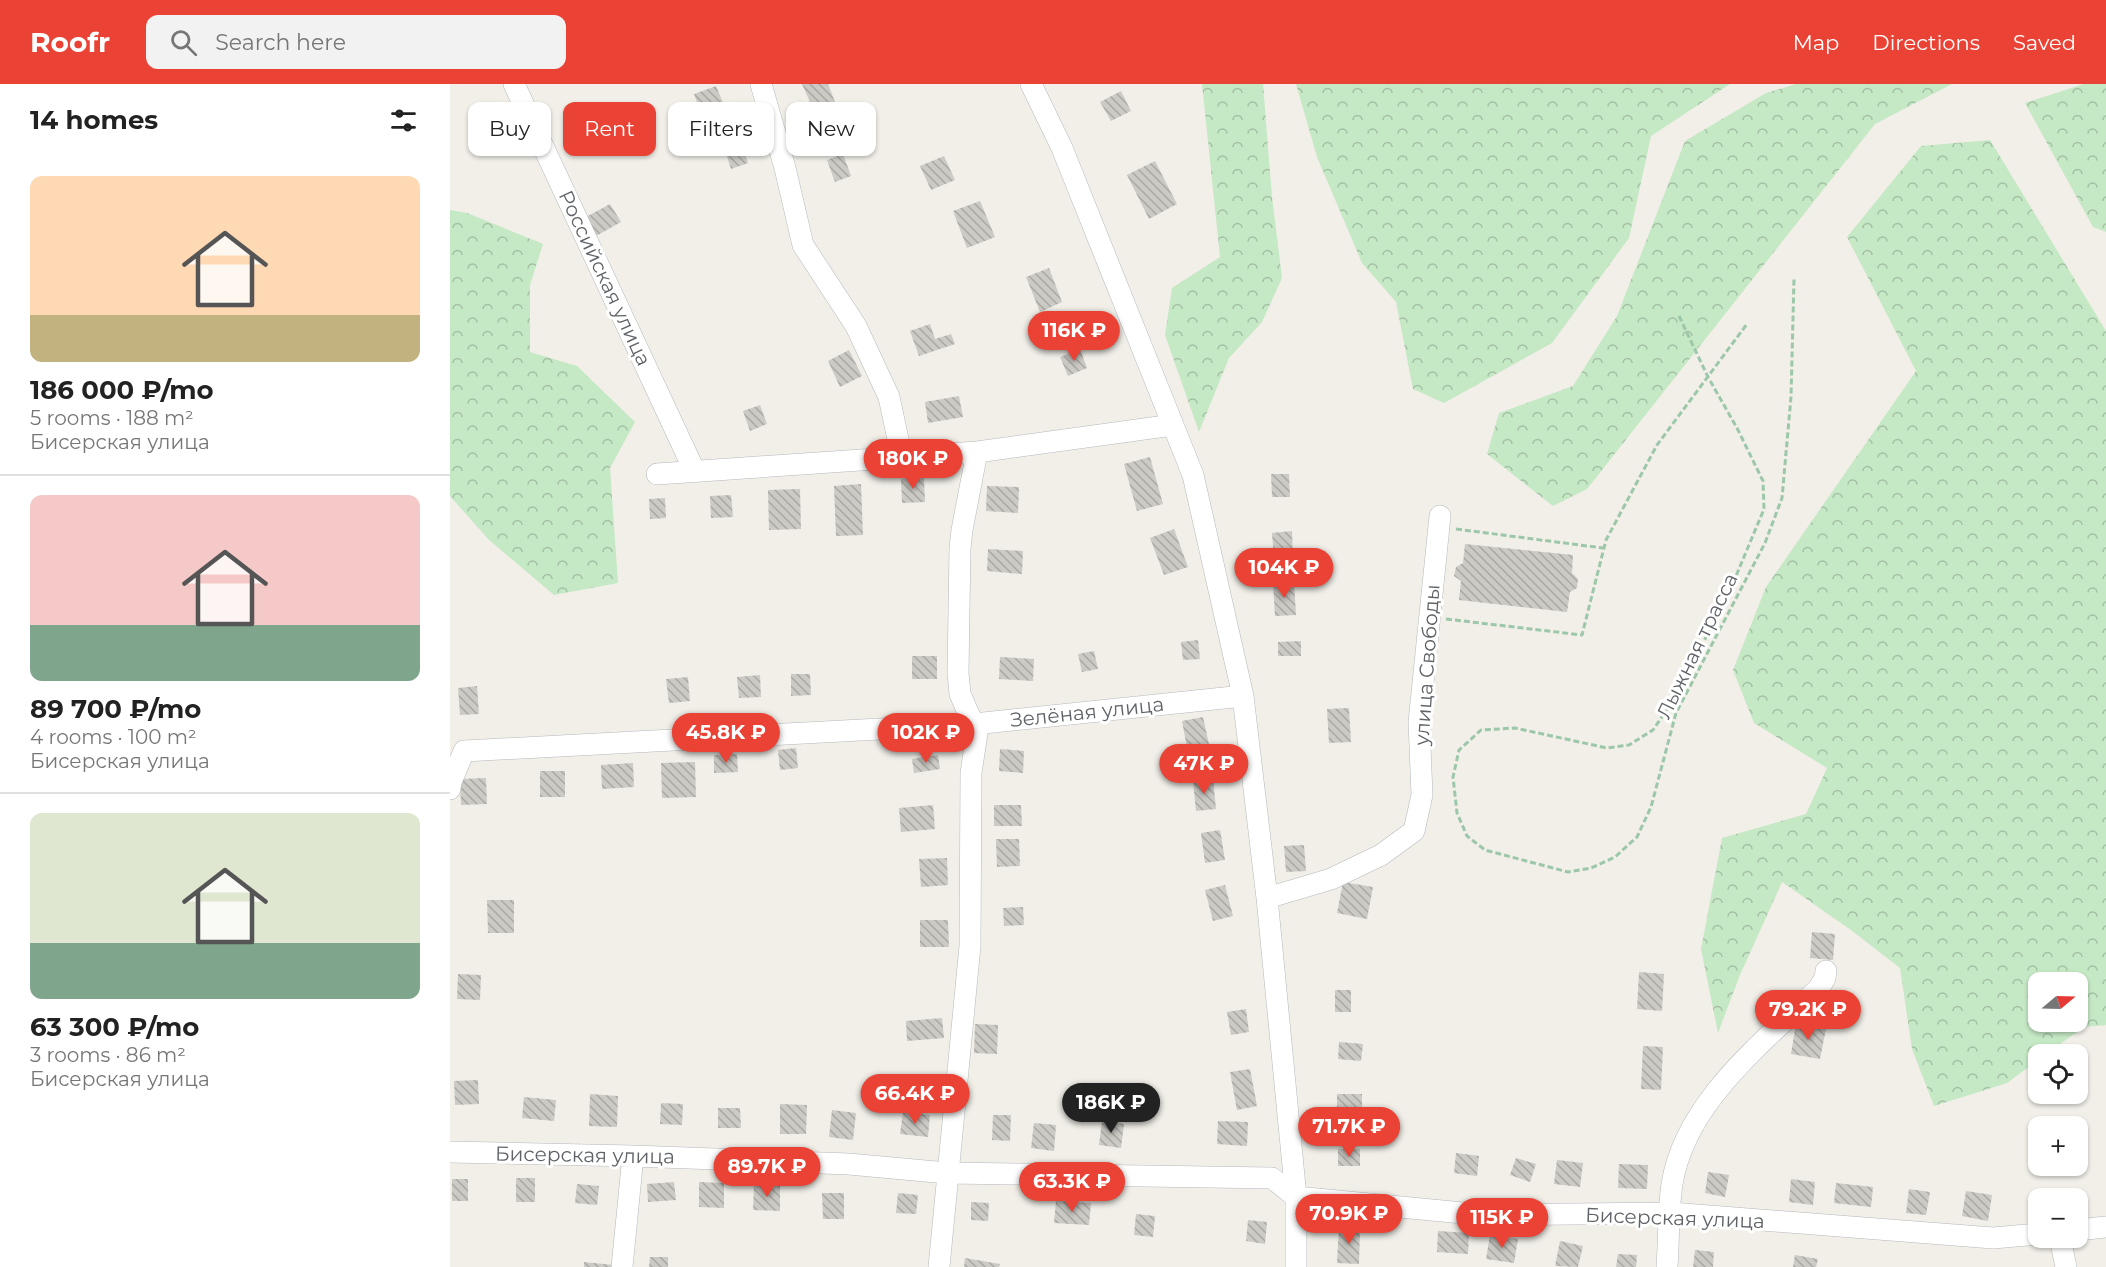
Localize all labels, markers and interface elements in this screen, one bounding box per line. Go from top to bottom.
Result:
search box [146,15,566,69]
text: Roofr [30,25,110,59]
icon: search [167,26,200,59]
text: Search here [215,29,346,56]
text: Map [1793,30,1839,55]
text: Directions [1872,30,1980,55]
text: Saved [2013,30,2076,55]
chip: Buy [468,102,551,156]
chip: Rent [563,102,656,156]
chip: Filters [668,102,774,156]
chip: New [786,102,876,156]
text: 14 homes [30,104,158,136]
icon: filters [387,104,420,137]
street label: Российская улица [554,187,656,369]
icon: home [171,215,279,323]
pin: 116K ₽ [1025,311,1123,362]
text: 116K ₽ [1042,318,1106,342]
text: 186 000 ₽/mo [30,374,214,406]
text: 5 rooms · 188 m² [30,406,194,430]
text: Бисерская улица [30,430,210,454]
pin: 180K ₽ [864,439,962,490]
text: 180K ₽ [878,446,948,470]
icon: home [171,534,279,642]
pin: 104K ₽ [1235,548,1333,599]
text: 104K ₽ [1248,555,1320,579]
street label: Лыжная трасса [1651,569,1743,723]
street label: улица Свободы [1409,584,1445,747]
street label: Зелёная улица [1009,692,1165,732]
text: 89 700 ₽/mo [30,693,201,725]
pin: 45.8K ₽ [671,713,781,764]
pin: 102K ₽ [877,713,975,764]
text: 45.8K ₽ [686,720,766,744]
text: 102K ₽ [891,720,961,744]
text: 4 rooms · 100 m² [30,725,197,749]
pin: 47K ₽ [1162,744,1246,795]
text: Бисерская улица [30,749,210,773]
text: 47K ₽ [1173,751,1235,775]
icon: home [171,852,279,960]
north arrow [2028,972,2088,1032]
map controls [2028,972,2088,1248]
pin: 79.2K ₽ [1753,990,1863,1041]
text: 79.2K ₽ [1769,997,1847,1021]
text: 63 300 ₽/mo [30,1011,199,1043]
text: 3 rooms · 86 m² [30,1043,186,1067]
button: locate [2028,1044,2088,1104]
text: Бисерская улица [30,1067,210,1091]
pin: 66.4K ₽ [860,1074,970,1125]
text: 66.4K ₽ [875,1081,955,1105]
pin: 186K ₽ [1062,1083,1160,1134]
text: 186K ₽ [1076,1090,1146,1114]
pin: 71.7K ₽ [1294,1107,1404,1158]
text: 71.7K ₽ [1312,1114,1386,1138]
button: + [2028,1116,2088,1176]
street label: Бисерская улица [495,1141,675,1169]
pin: 89.7K ₽ [712,1147,822,1198]
text: 89.7K ₽ [728,1154,806,1178]
pin: 63.3K ₽ [1017,1162,1127,1213]
text: 63.3K ₽ [1033,1169,1111,1193]
button: − [2028,1188,2088,1248]
pin: 70.9K ₽ [1294,1194,1404,1245]
pin: 115K ₽ [1453,1198,1551,1249]
text: 70.9K ₽ [1309,1201,1389,1225]
street label: Бисерская улица [1585,1203,1765,1233]
text: 115K ₽ [1470,1205,1534,1229]

